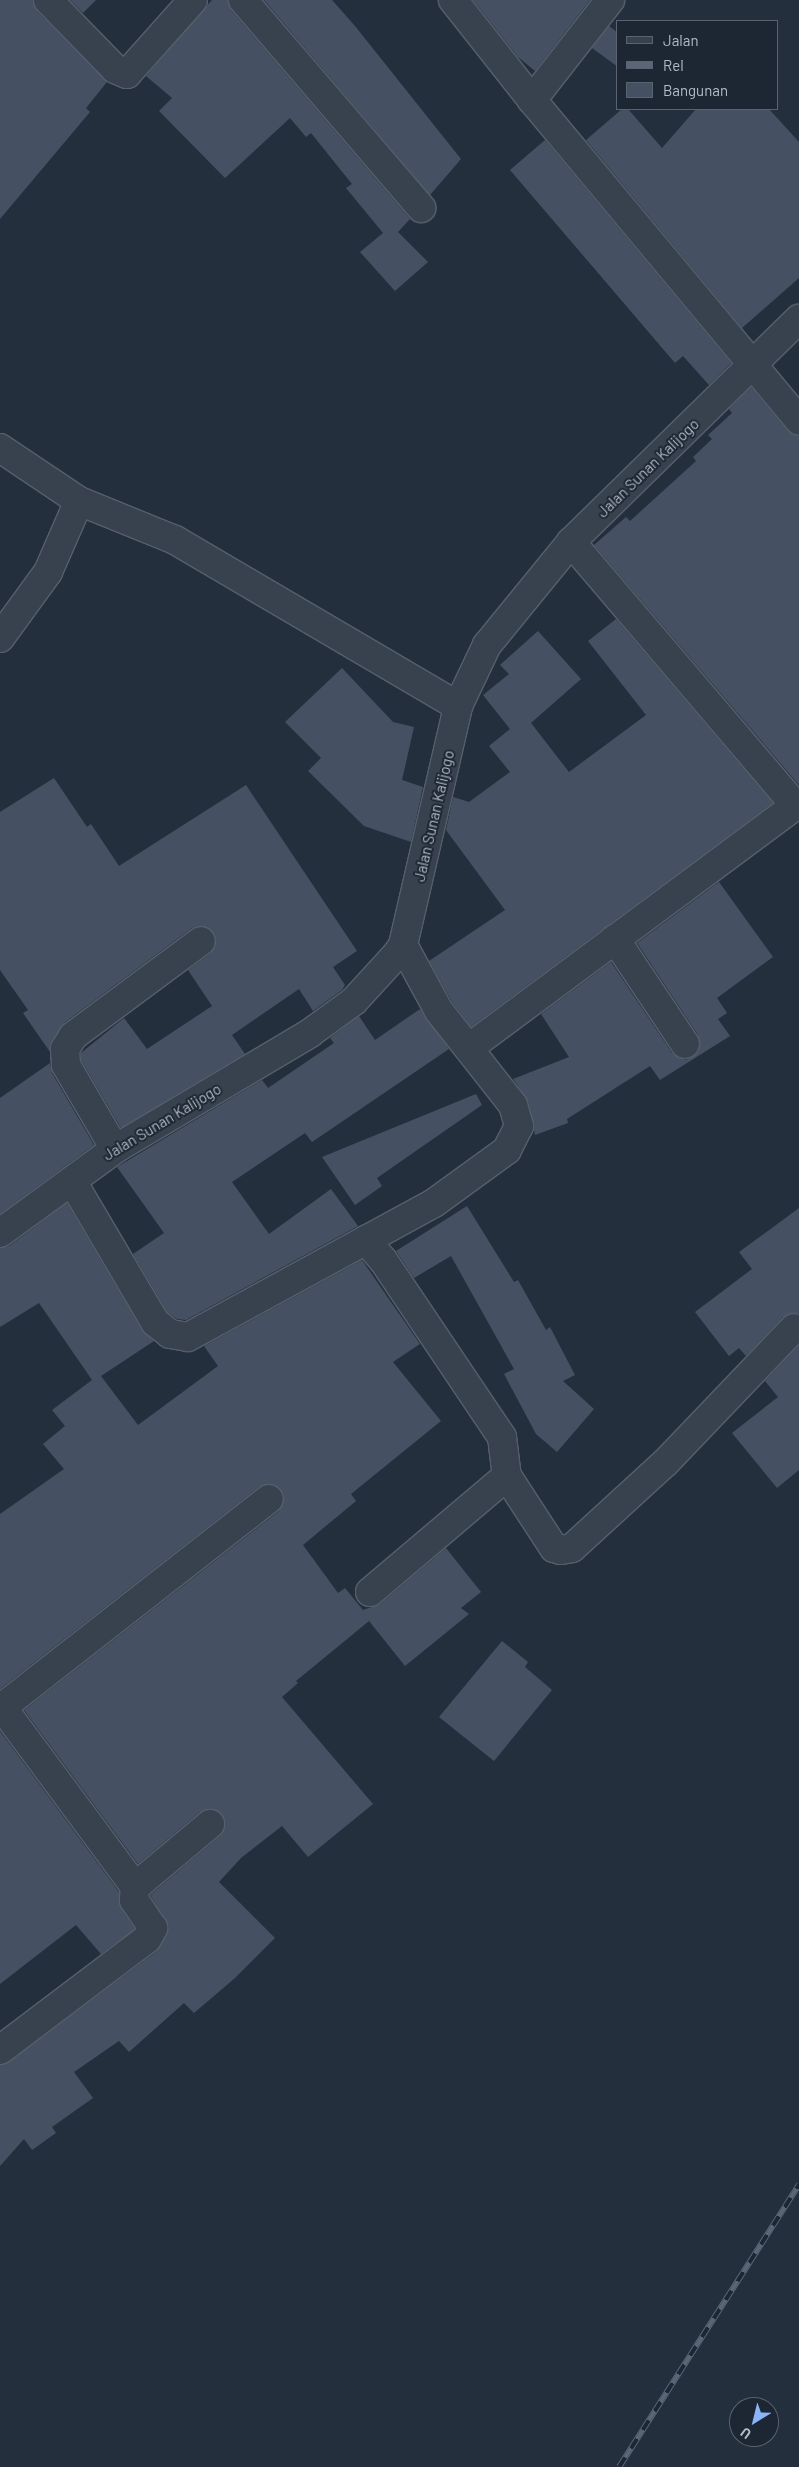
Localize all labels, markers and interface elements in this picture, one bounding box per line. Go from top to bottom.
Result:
legend [616,20,779,110]
text: Jalan [663,31,699,49]
text: Rel [663,56,684,74]
text: Bangunan [663,81,728,99]
street label: Jalan Sunan Kalijogo [593,415,703,521]
street label: Jalan Sunan Kalijogo [410,749,458,883]
street label: Jalan Sunan Kalijogo [100,1080,224,1164]
north arrow [729,2397,779,2447]
text: U [737,2424,754,2443]

